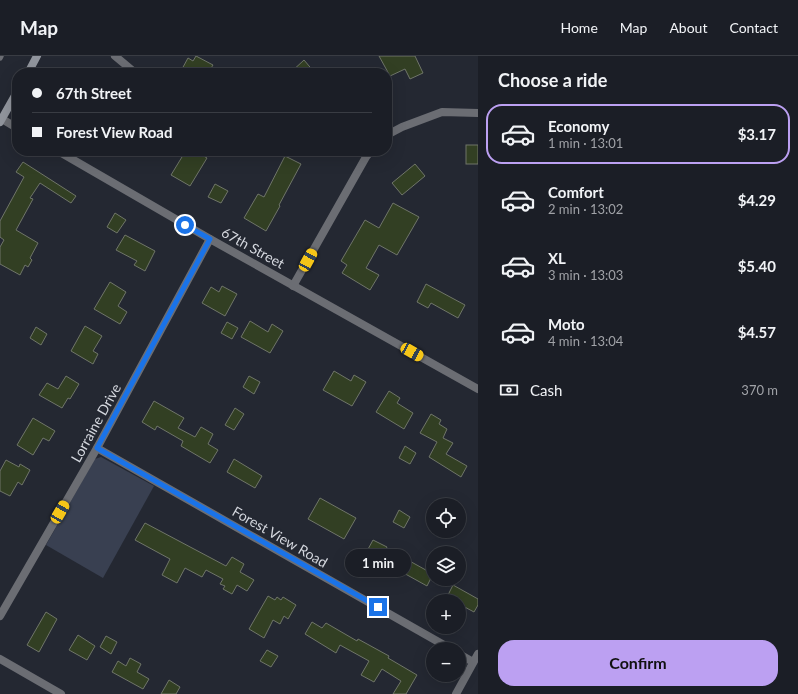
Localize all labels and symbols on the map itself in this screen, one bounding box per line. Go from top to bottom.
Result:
route start [176,216,194,234]
street label: 67th Street [219,223,288,272]
car [297,247,319,273]
car [399,341,425,363]
street label: Lorraine Drive [67,381,124,465]
car [49,499,71,525]
street label: Forest View Road [230,502,331,571]
callout: 1 min [345,549,411,577]
route end [369,598,387,616]

